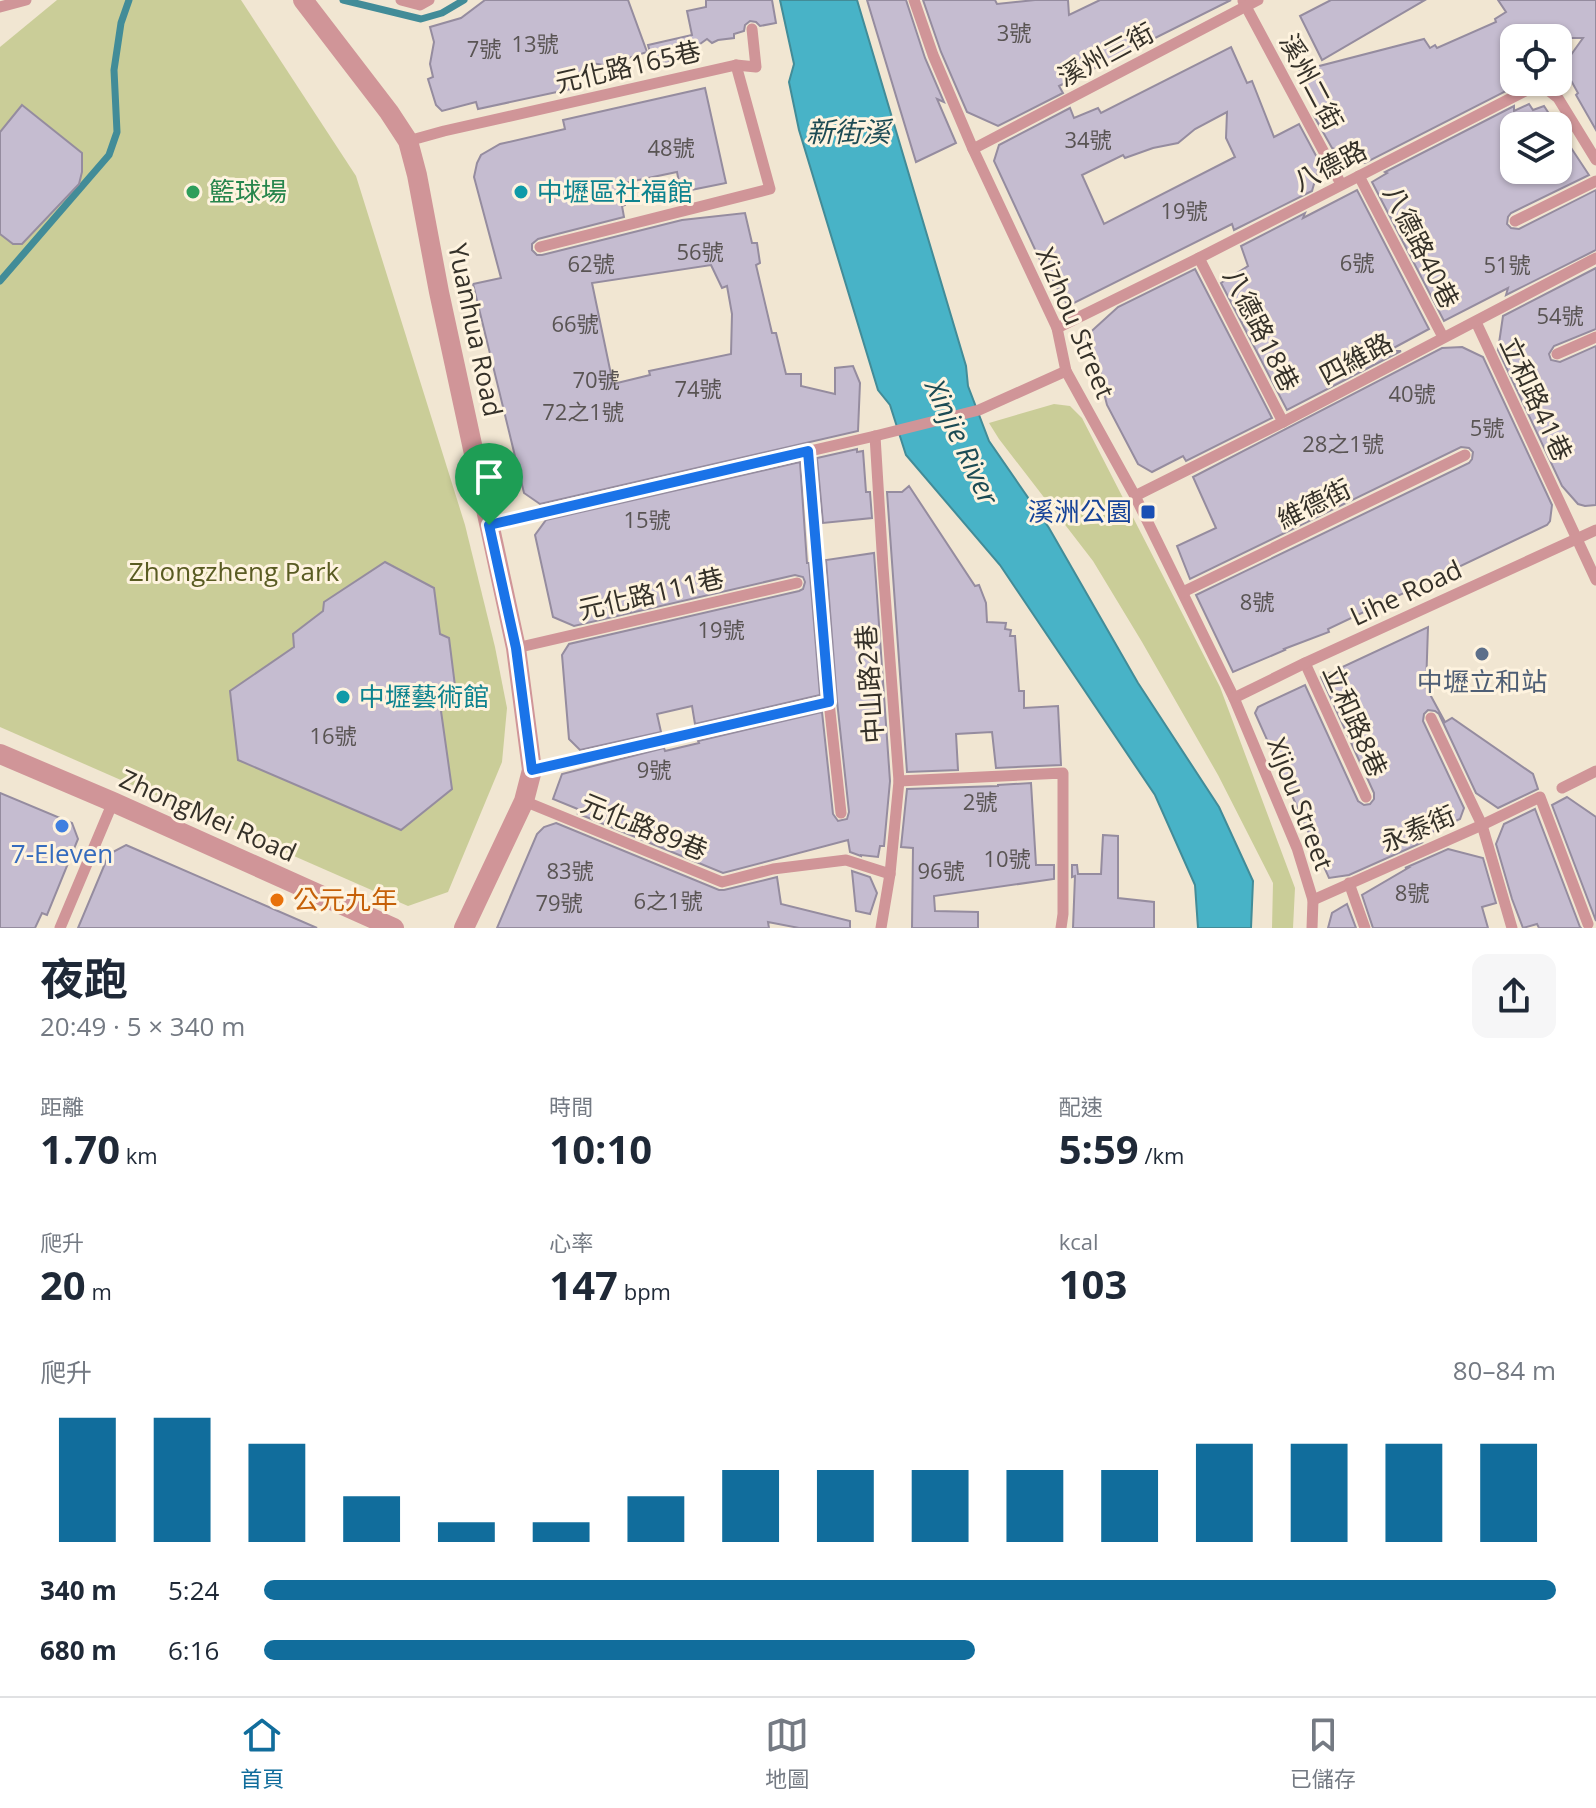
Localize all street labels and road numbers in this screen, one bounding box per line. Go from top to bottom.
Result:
street label: 溪州三街 [1051,14,1160,94]
street label: 溪州二街 [1272,27,1352,136]
street label: 元化路165巷 [551,32,704,100]
street label: 八德路 [1287,131,1372,199]
street label: 八德路40巷 [1375,179,1468,314]
street label: Yuanhua Road [440,240,512,420]
street label: Xizhou Street [1028,242,1124,404]
street label: 八德路18巷 [1215,262,1308,397]
street label: 四維路 [1313,324,1398,392]
street label: 立和路41巷 [1492,330,1581,467]
street label: 維德街 [1271,470,1357,536]
street label: Lihe Road [1344,551,1467,634]
street label: 元化路111巷 [574,559,727,627]
street label: 中山路2巷 [847,624,891,745]
street label: 立和路8巷 [1315,659,1397,782]
street label: Xijou Street [1259,732,1343,875]
street label: ZhongMei Road [114,760,302,870]
street label: 元化路89巷 [576,784,713,868]
street label: 永泰街 [1375,796,1461,860]

